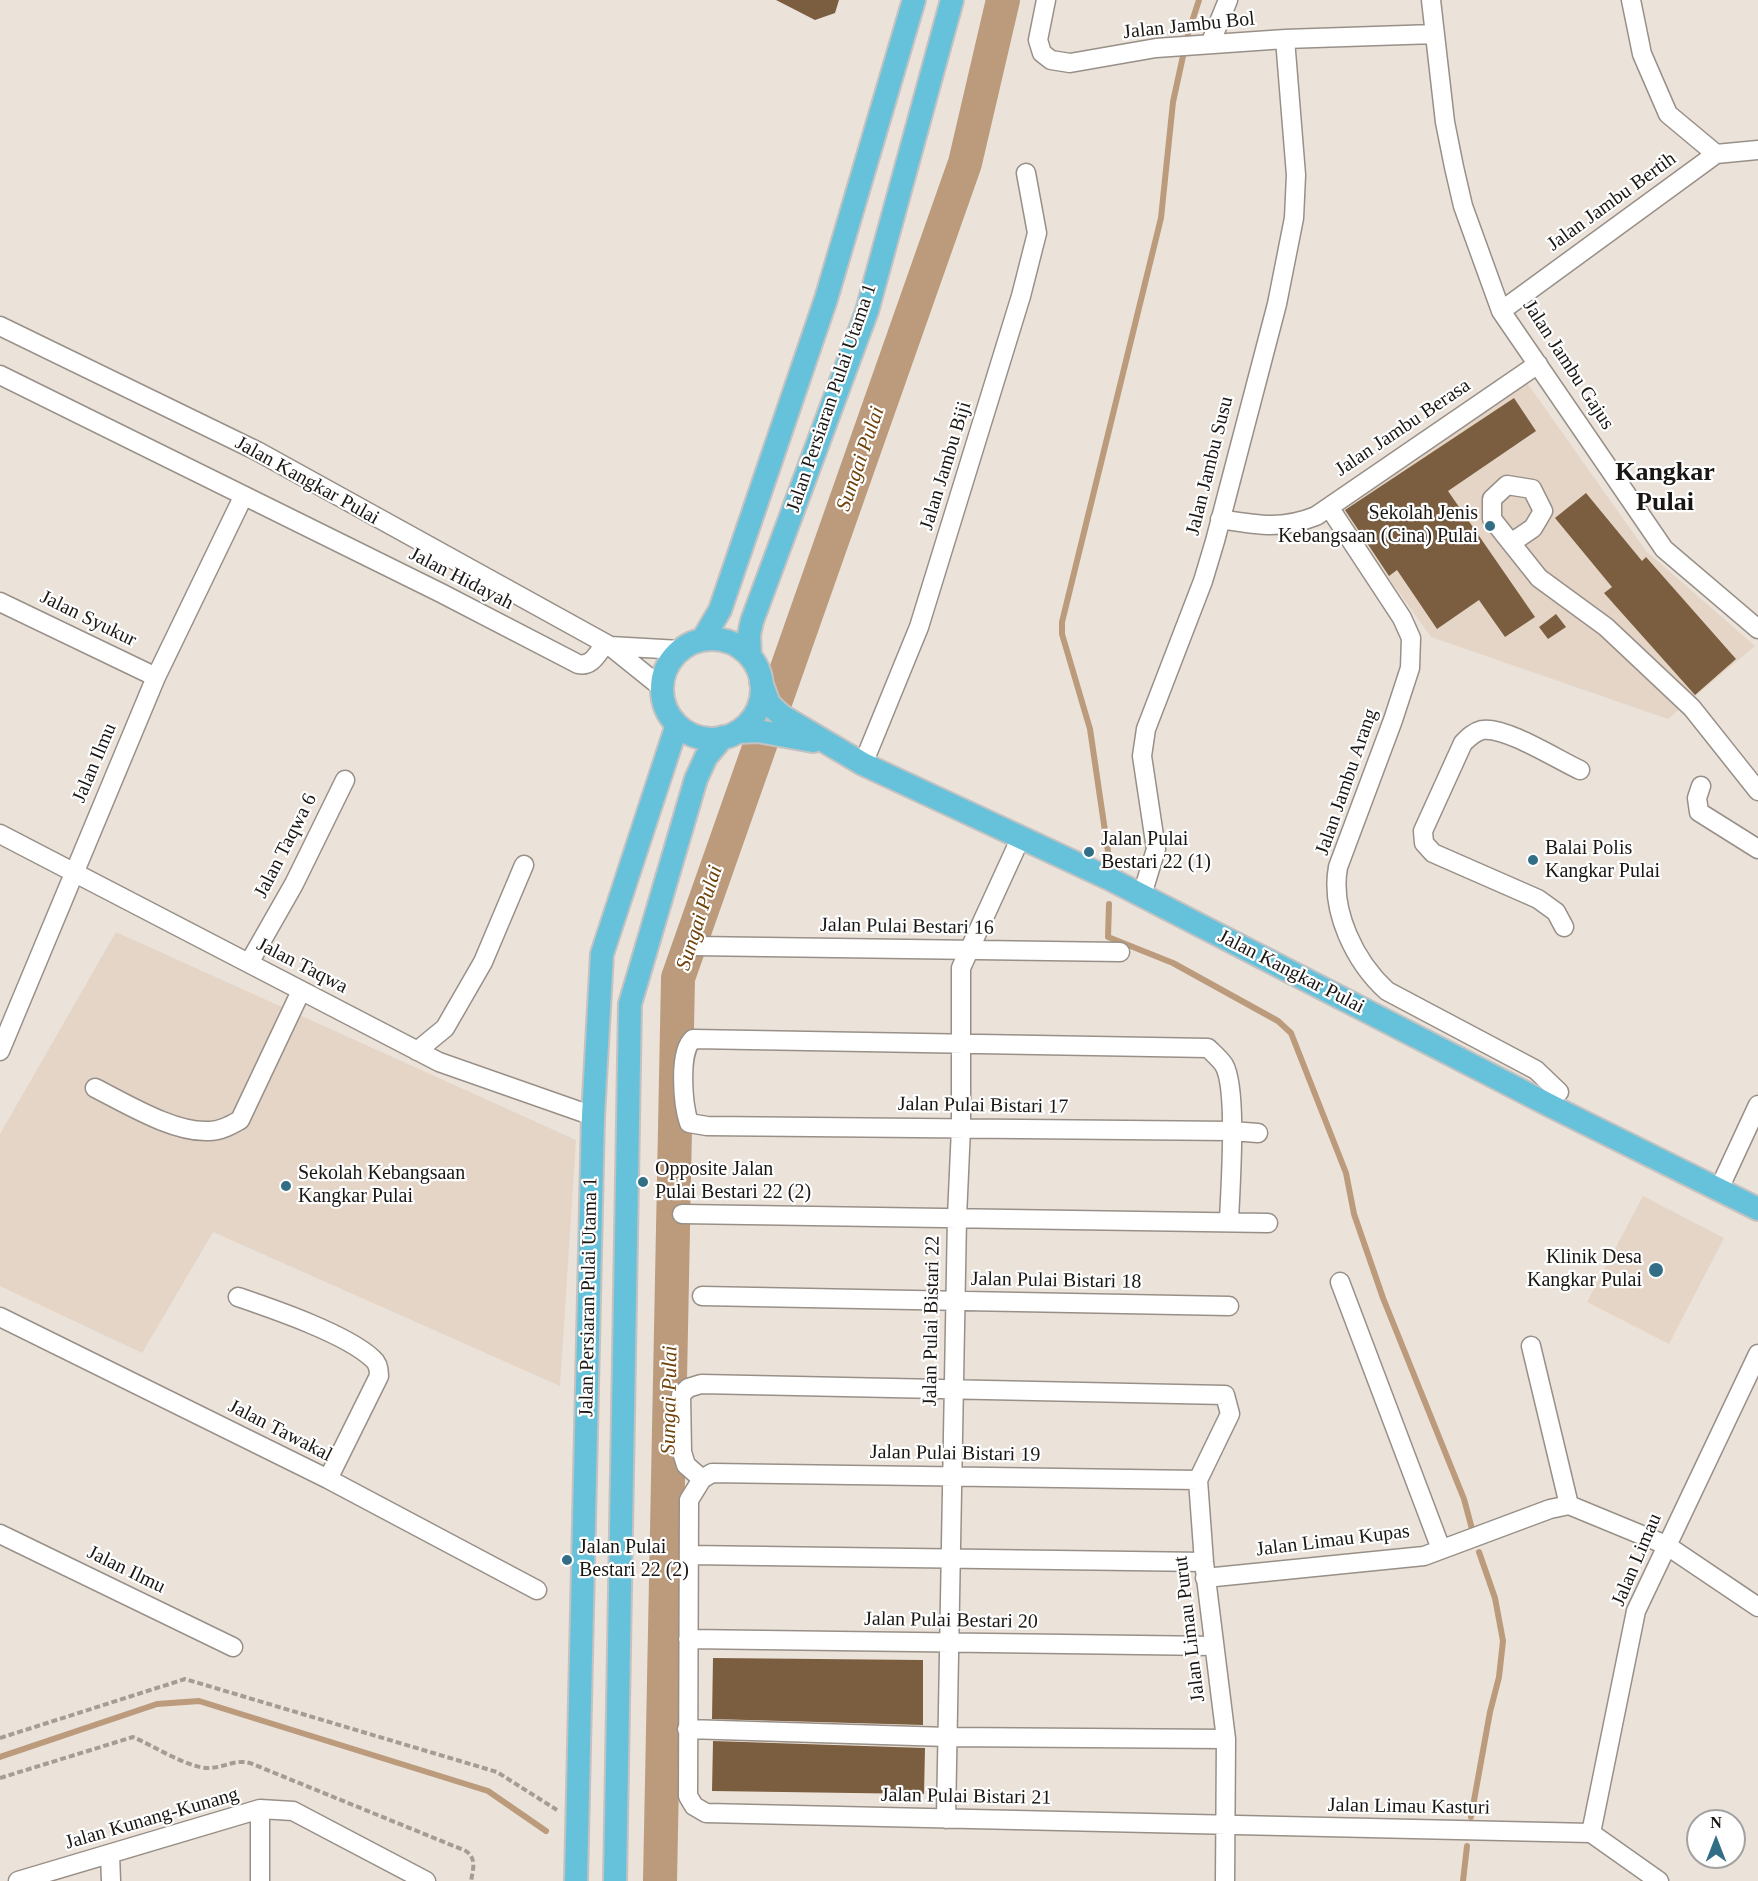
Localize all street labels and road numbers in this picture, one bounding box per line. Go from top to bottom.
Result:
street label: Jalan Jambu Bol [1110,6,1268,46]
street label: Jalan Jambu Bertih [1531,139,1693,265]
street label: Jalan Persiaran Pulai Utama 1 [776,263,888,533]
street label: Jalan Jambu Gajus [1510,284,1626,446]
street label: Jalan Jambu Berasa [1318,365,1488,491]
street label: Jalan Jambu Susu [1178,380,1242,552]
street label: Jalan Jambu Biji [912,389,980,543]
street label: Jalan Kangkar Pulai [220,426,394,536]
street label: Jalan Hidayah [396,538,526,620]
street label: Jalan Syukur [29,582,147,656]
street label: Jalan Jambu Arang [1306,693,1388,871]
street label: Jalan Ilmu [65,713,125,813]
street label: Jalan Taqwa 6 [245,782,327,910]
street label: Jalan Pulai Bestari 16 [808,913,1006,941]
street label: Jalan Kangkar Pulai [1203,919,1379,1025]
street label: Jalan Taqwa [245,929,359,1003]
street label: Jalan Pulai Bistari 17 [886,1092,1080,1120]
street label: Jalan Persiaran Pulai Utama 1 [575,1158,603,1436]
street label: Jalan Pulai Bistari 22 [918,1224,946,1418]
street label: Jalan Pulai Bistari 18 [959,1267,1153,1295]
street label: Jalan Tawakal [216,1390,344,1472]
street label: Jalan Pulai Bistari 19 [858,1440,1052,1468]
street label: Jalan Limau [1604,1503,1670,1617]
street label: Jalan Limau Kupas [1244,1518,1422,1564]
street label: Jalan Ilmu [77,1538,175,1602]
street label: Jalan Limau Purut [1168,1543,1212,1715]
street label: Jalan Pulai Bestari 20 [852,1607,1050,1635]
street label: Jalan Kunang-Kunang [50,1779,254,1859]
street label: Jalan Pulai Bistari 21 [869,1783,1063,1811]
street label: Jalan Limau Kasturi [1317,1793,1501,1821]

